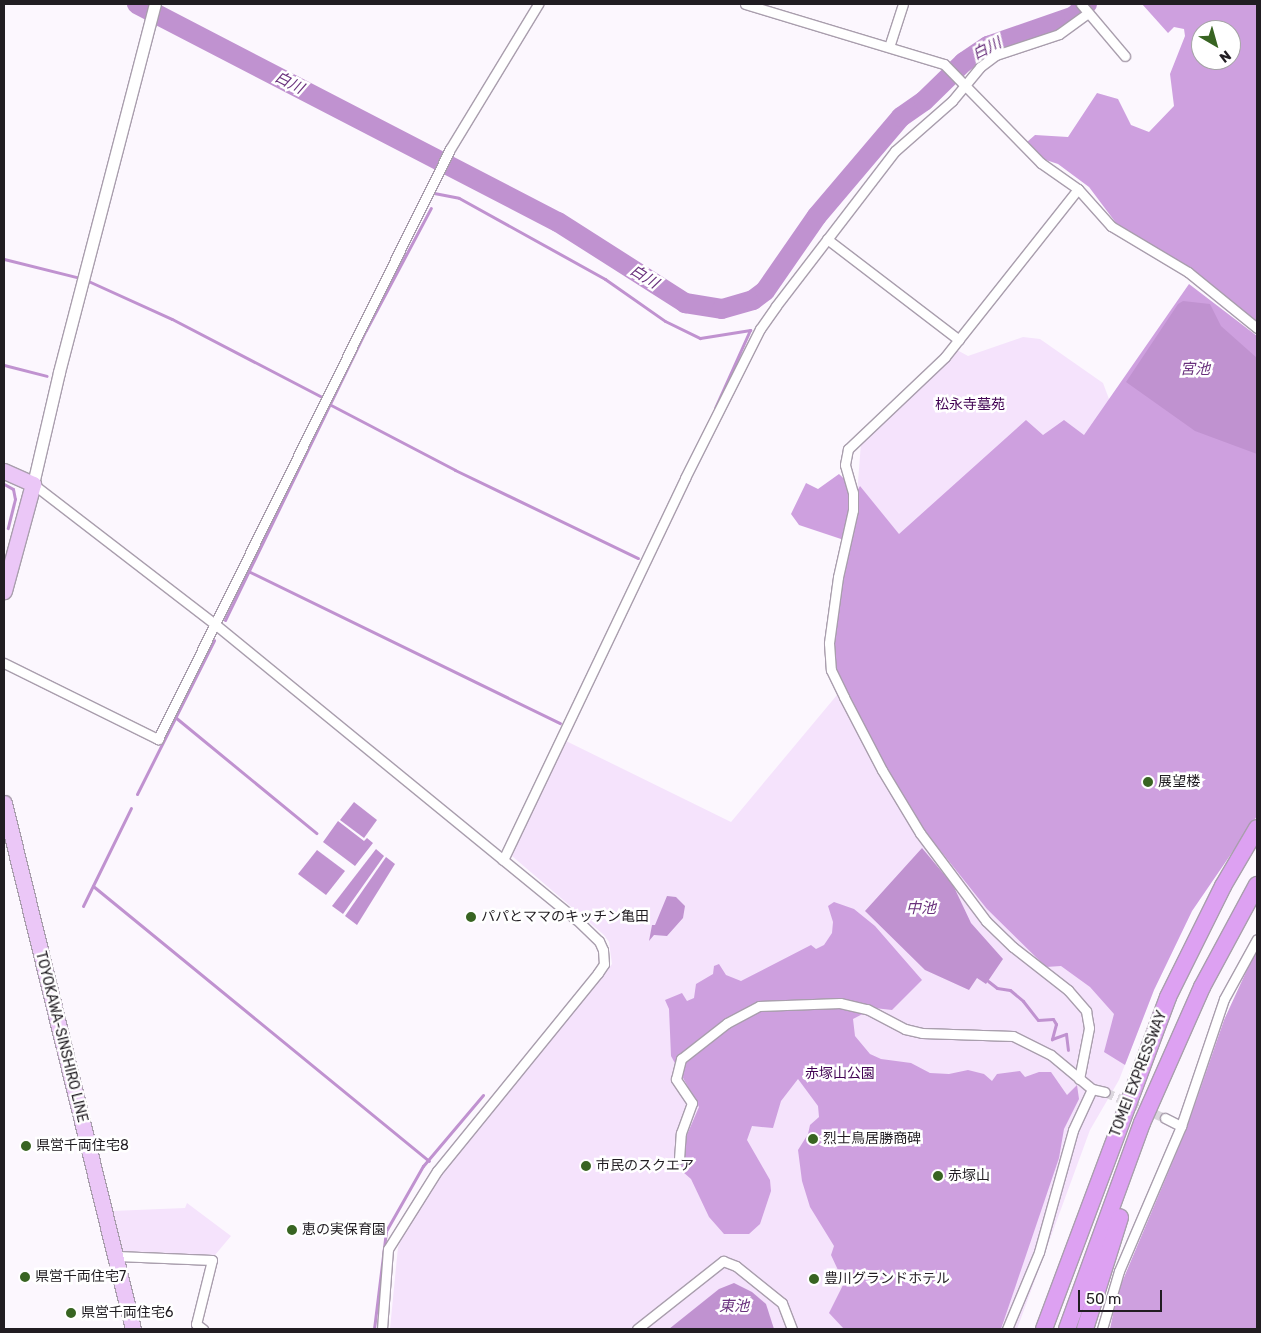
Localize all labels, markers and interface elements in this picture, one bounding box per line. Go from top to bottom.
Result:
north arrow [1191,20,1241,70]
water label: 白川 [970,34,1004,64]
text: N [1216,47,1234,66]
water label: 白川 [272,68,306,98]
water label: 白川 [627,261,661,293]
water label: 宮池 [1180,361,1210,379]
park label: 松永寺墓苑 [935,397,1005,413]
place label: 展望楼 [1158,774,1200,790]
marker: 展望楼 [1142,776,1154,788]
water label: 中池 [906,900,936,918]
place label: パパとママのキッチン亀田 [481,909,649,925]
marker: パパとママのキッチン亀田 [465,911,477,923]
street label: TOYOKAWA-SINSHIRO LINE [32,950,90,1124]
street label: TOMEI EXPRESSWAY [1107,1009,1171,1139]
park label: 赤塚山公園 [805,1066,875,1082]
place label: 烈士鳥居勝商碑 [823,1131,921,1147]
marker: 烈士鳥居勝商碑 [807,1133,819,1145]
place label: 県営千両住宅8 [36,1138,129,1154]
marker: 県営千両住宅8 [20,1140,32,1152]
place label: 市民のスクエア [596,1158,694,1174]
marker: 市民のスクエア [580,1160,592,1172]
place label: 赤塚山 [948,1168,990,1184]
marker: 赤塚山 [932,1170,944,1182]
place label: 恵の実保育園 [302,1222,386,1238]
marker: 恵の実保育園 [286,1224,298,1236]
place label: 県営千両住宅7 [35,1269,126,1285]
marker: 県営千両住宅7 [19,1271,31,1283]
place label: 豊川グランドホテル [824,1271,950,1287]
marker: 豊川グランドホテル [808,1273,820,1285]
scale bar [1081,1280,1165,1312]
text: 50 m [1086,1290,1121,1308]
water label: 東池 [719,1298,749,1316]
place label: 県営千両住宅6 [81,1305,173,1321]
marker: 県営千両住宅6 [65,1307,77,1319]

